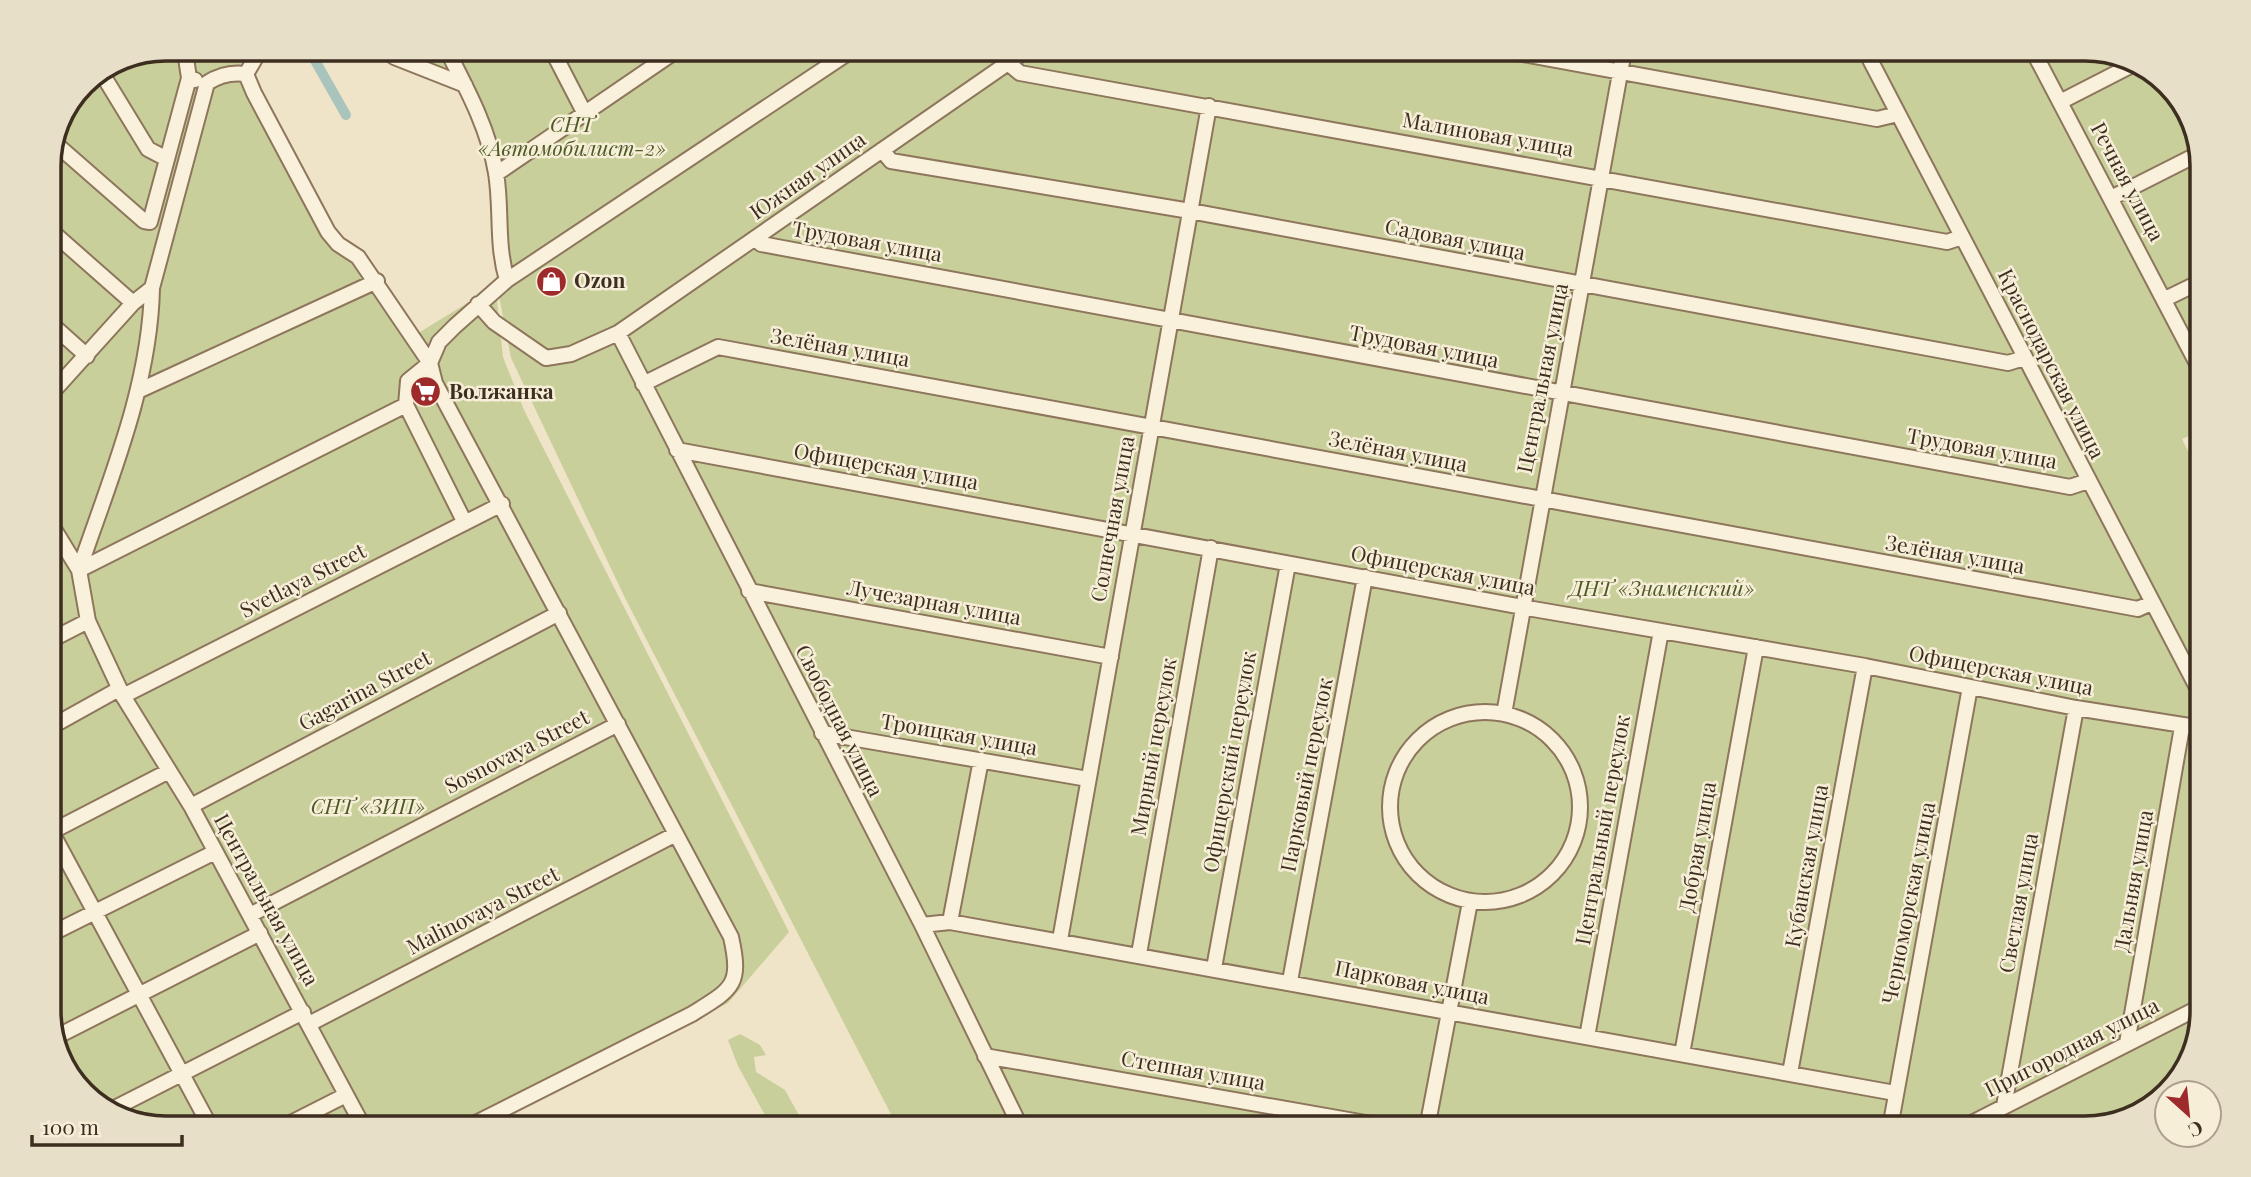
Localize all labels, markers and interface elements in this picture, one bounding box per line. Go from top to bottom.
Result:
street label: Малиновая улица [1401,104,1577,162]
park label: СНТ «Автомобилист-2» [478,109,666,161]
street label: Речная улица [2086,117,2172,246]
street label: Южная улица [743,124,871,225]
street label: Садовая улица [1383,211,1529,265]
street label: Трудовая улица [790,213,945,267]
street label: Краснодарская улица [1993,263,2113,463]
shop icon: Ozon [534,264,568,298]
place label: Ozon [574,265,625,293]
street label: Центральная улица [1509,280,1573,475]
street label: Трудовая улица [1347,317,1502,373]
street label: Зелёная улица [769,320,913,372]
supermarket icon: Волжанка [409,375,443,409]
place label: Волжанка [449,376,554,404]
street label: Трудовая улица [1905,420,2060,474]
street label: Зелёная улица [1327,423,1471,477]
street label: Солнечная улица [1083,433,1140,604]
street label: Офицерская улица [792,435,981,495]
street label: Зелёная улица [1884,527,2028,579]
street label: Svetlaya Street [234,535,370,623]
street label: Офицерская улица [1349,537,1538,601]
street label: Лучезарная улица [844,572,1024,630]
park label: ДНТ «Знаменский» [1565,573,1755,601]
street label: Офицерская улица [1907,637,2096,701]
street label: Свободная улица [790,639,891,801]
street label: Gagarina Street [293,642,436,736]
street label: Офицерский переулок [1195,649,1261,875]
street label: Мирный переулок [1123,655,1181,838]
street label: Парковый переулок [1272,675,1338,874]
street label: Sosnovaya Street [439,701,594,799]
street label: Троицкая улица [879,705,1040,761]
street label: Центральный переулок [1567,712,1635,947]
street label: Добрая улица [1671,779,1721,914]
street label: Кубанская улица [1777,781,1833,949]
park label: СНТ «ЗИП» [311,791,425,819]
street label: Черноморская улица [1874,799,1940,1006]
street label: Дальняя улица [2106,807,2158,954]
street label: Центральная улица [209,808,327,991]
street label: Светлая улица [1991,830,2043,975]
street label: Malinovaya Street [401,858,564,960]
street label: Парковая улица [1333,952,1493,1010]
street label: Пригородная улица [1979,990,2164,1102]
street label: Степная улица [1119,1043,1268,1096]
north arrow [2153,1079,2223,1149]
scale bar [32,1104,182,1148]
text: 100 m [42,1112,99,1140]
text: С [2184,1115,2208,1145]

